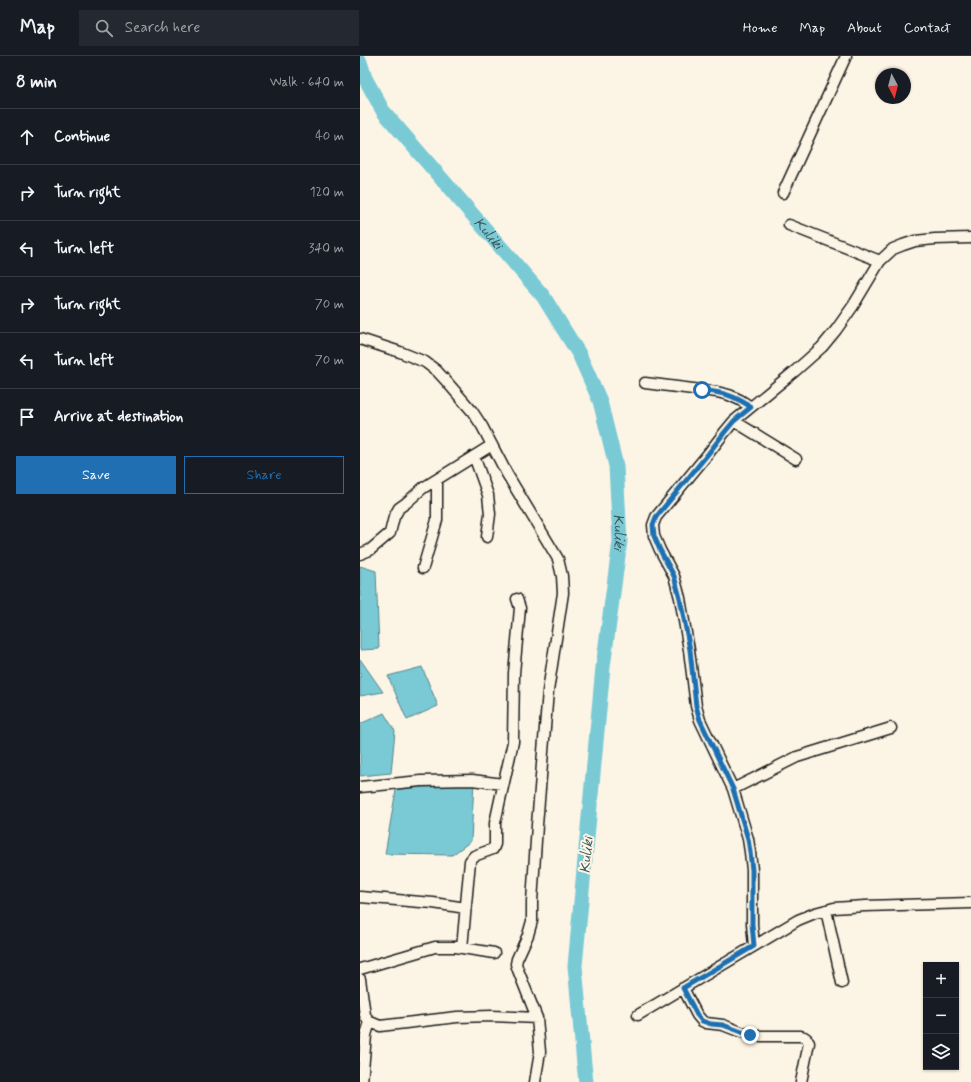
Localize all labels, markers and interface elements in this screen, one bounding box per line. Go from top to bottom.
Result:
search box [79,10,359,46]
text: Map [20,15,55,40]
icon: search [93,17,115,39]
text: Search here [125,18,200,38]
text: Home [743,19,777,37]
text: Map [799,19,825,37]
text: About [847,19,882,37]
text: Contact [904,19,951,37]
north arrow [875,68,911,104]
text: 8 min [16,71,57,93]
text: Walk · 640 m [270,74,344,91]
icon: ahead [16,126,38,148]
text: Continue [54,127,110,147]
text: 40 m [315,128,344,145]
icon: right [16,182,38,204]
text: Turn right [54,183,121,203]
text: 120 m [310,184,344,201]
water label: Kuliki [468,214,509,256]
icon: left [16,238,38,260]
text: Turn left [54,239,114,259]
text: 340 m [309,240,344,257]
icon: right [16,294,38,316]
text: Turn right [54,295,121,315]
text: 70 m [315,296,344,313]
icon: left [16,350,38,372]
text: Turn left [54,351,114,371]
text: 70 m [315,352,344,369]
route start [693,381,711,399]
icon: arrive [16,406,38,428]
text: Arrive at destination [54,407,183,427]
button: Save [16,456,176,494]
button: Share [184,456,344,494]
water label: Kuliki [608,514,629,553]
water label: Kuliki [575,834,599,874]
map controls [923,962,959,1070]
button: + [923,962,959,998]
button: − [923,998,959,1034]
route end [741,1026,759,1044]
button: layers [923,1034,959,1070]

